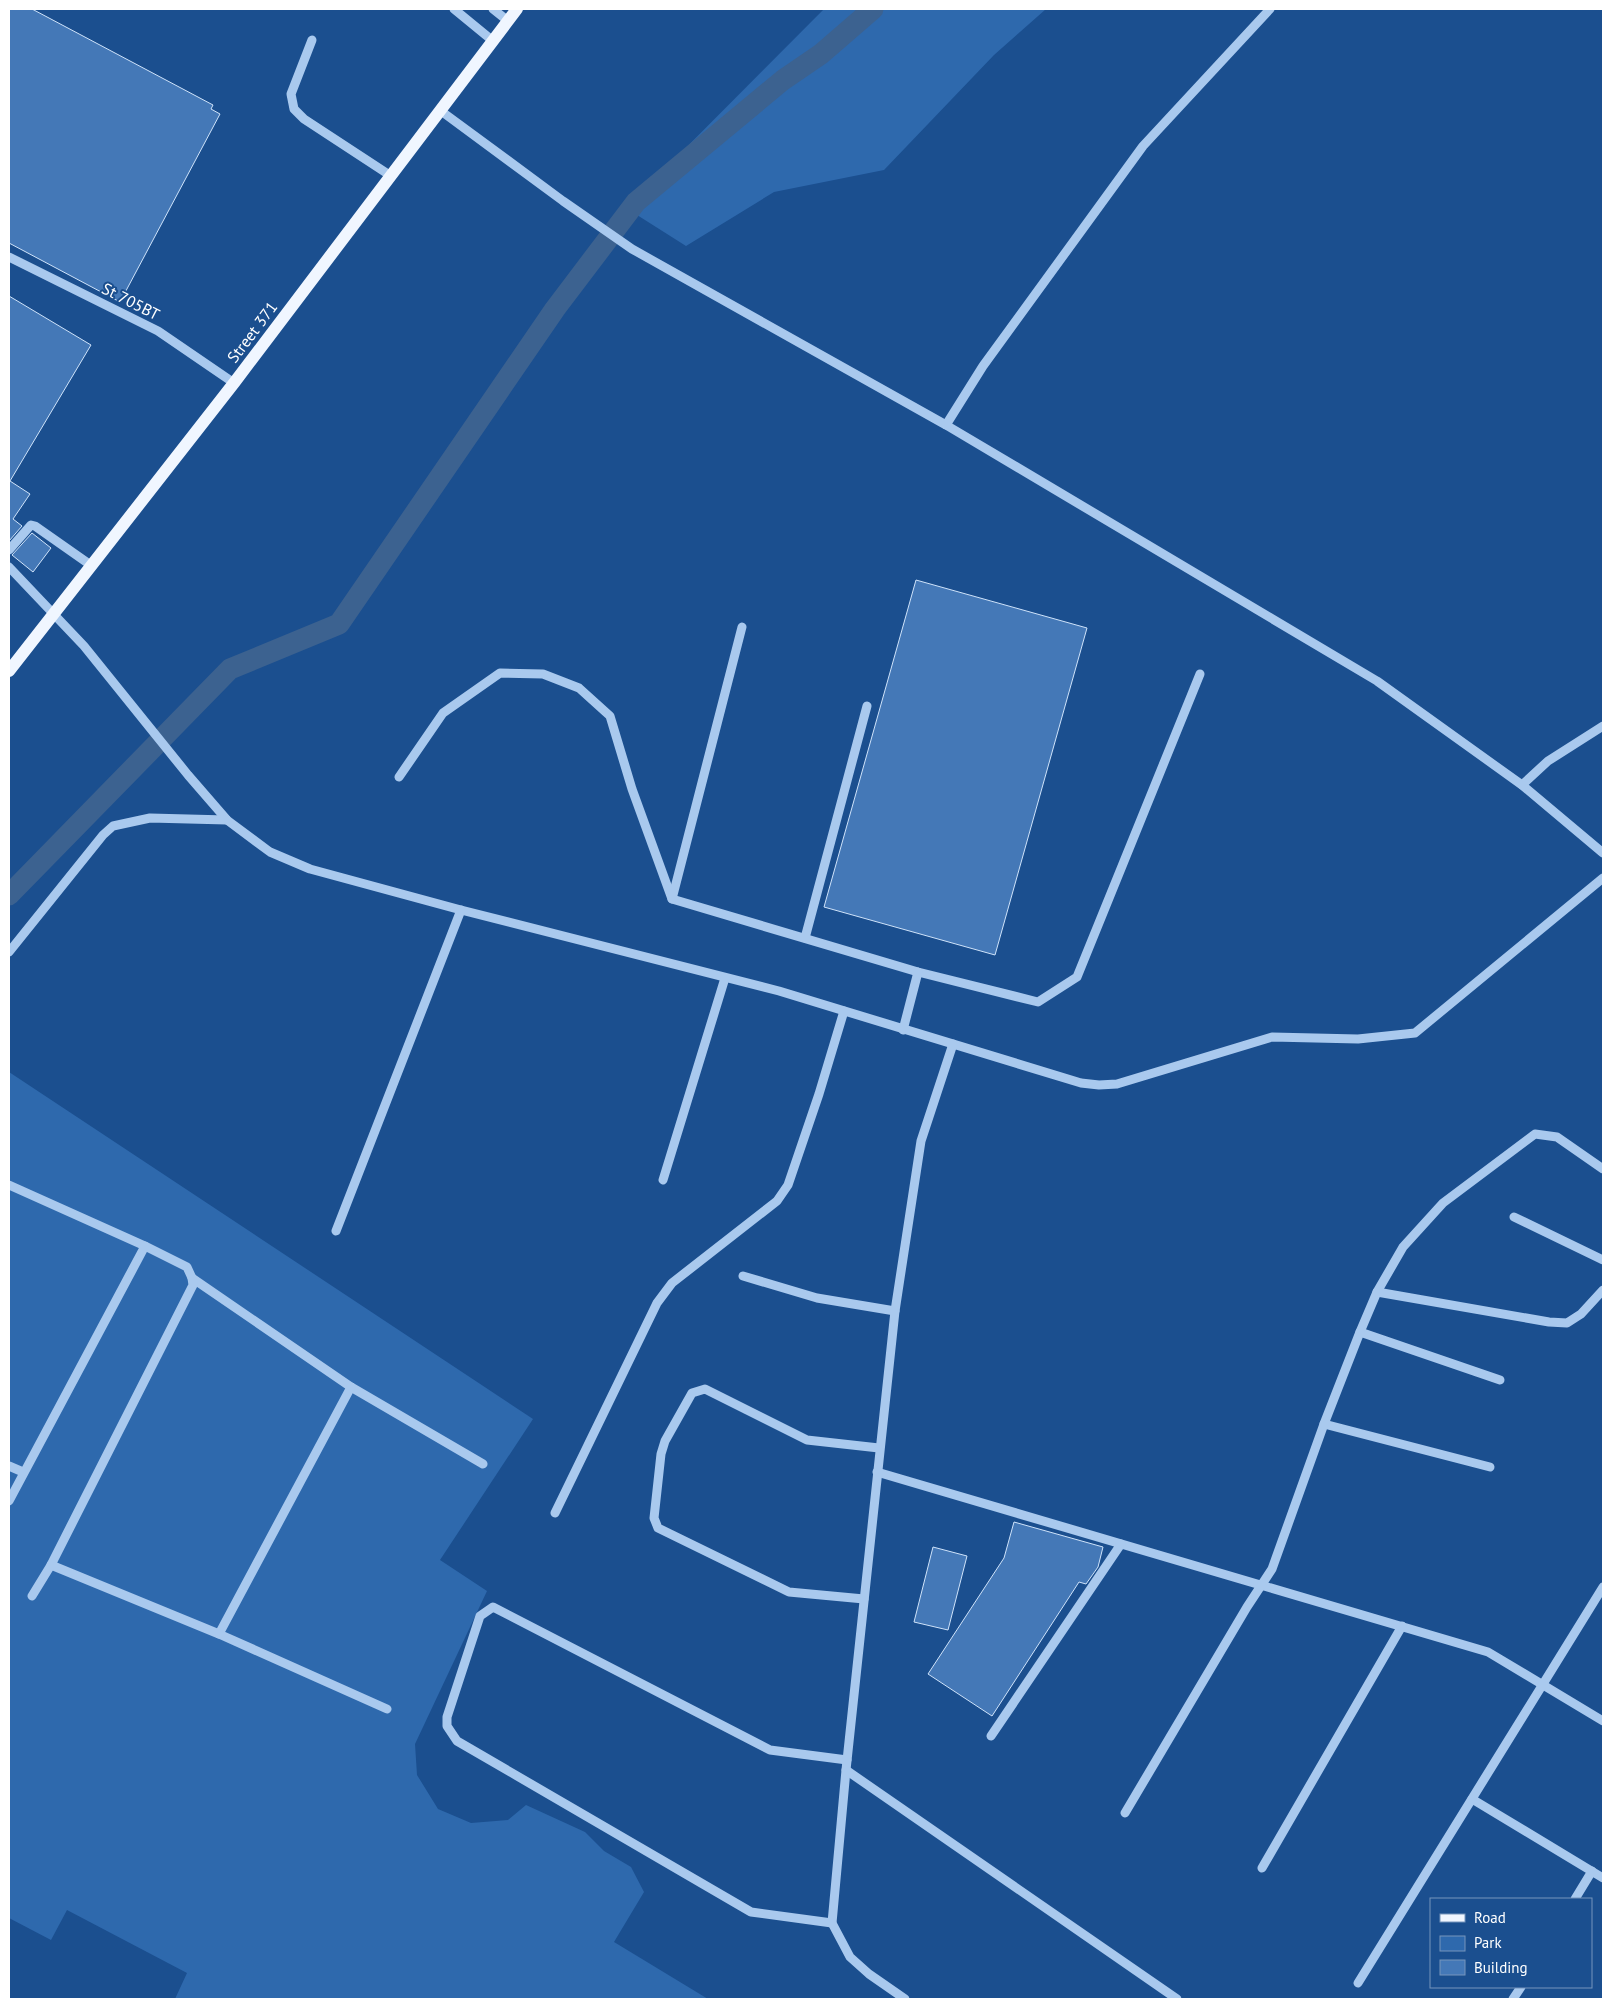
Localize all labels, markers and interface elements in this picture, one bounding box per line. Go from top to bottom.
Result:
street label: St 705BT [99,278,163,324]
street label: Street 371 [223,298,281,366]
legend [1430,1898,1592,1988]
text: Road [1474,1908,1506,1927]
text: Park [1474,1933,1502,1952]
text: Building [1474,1958,1528,1977]

